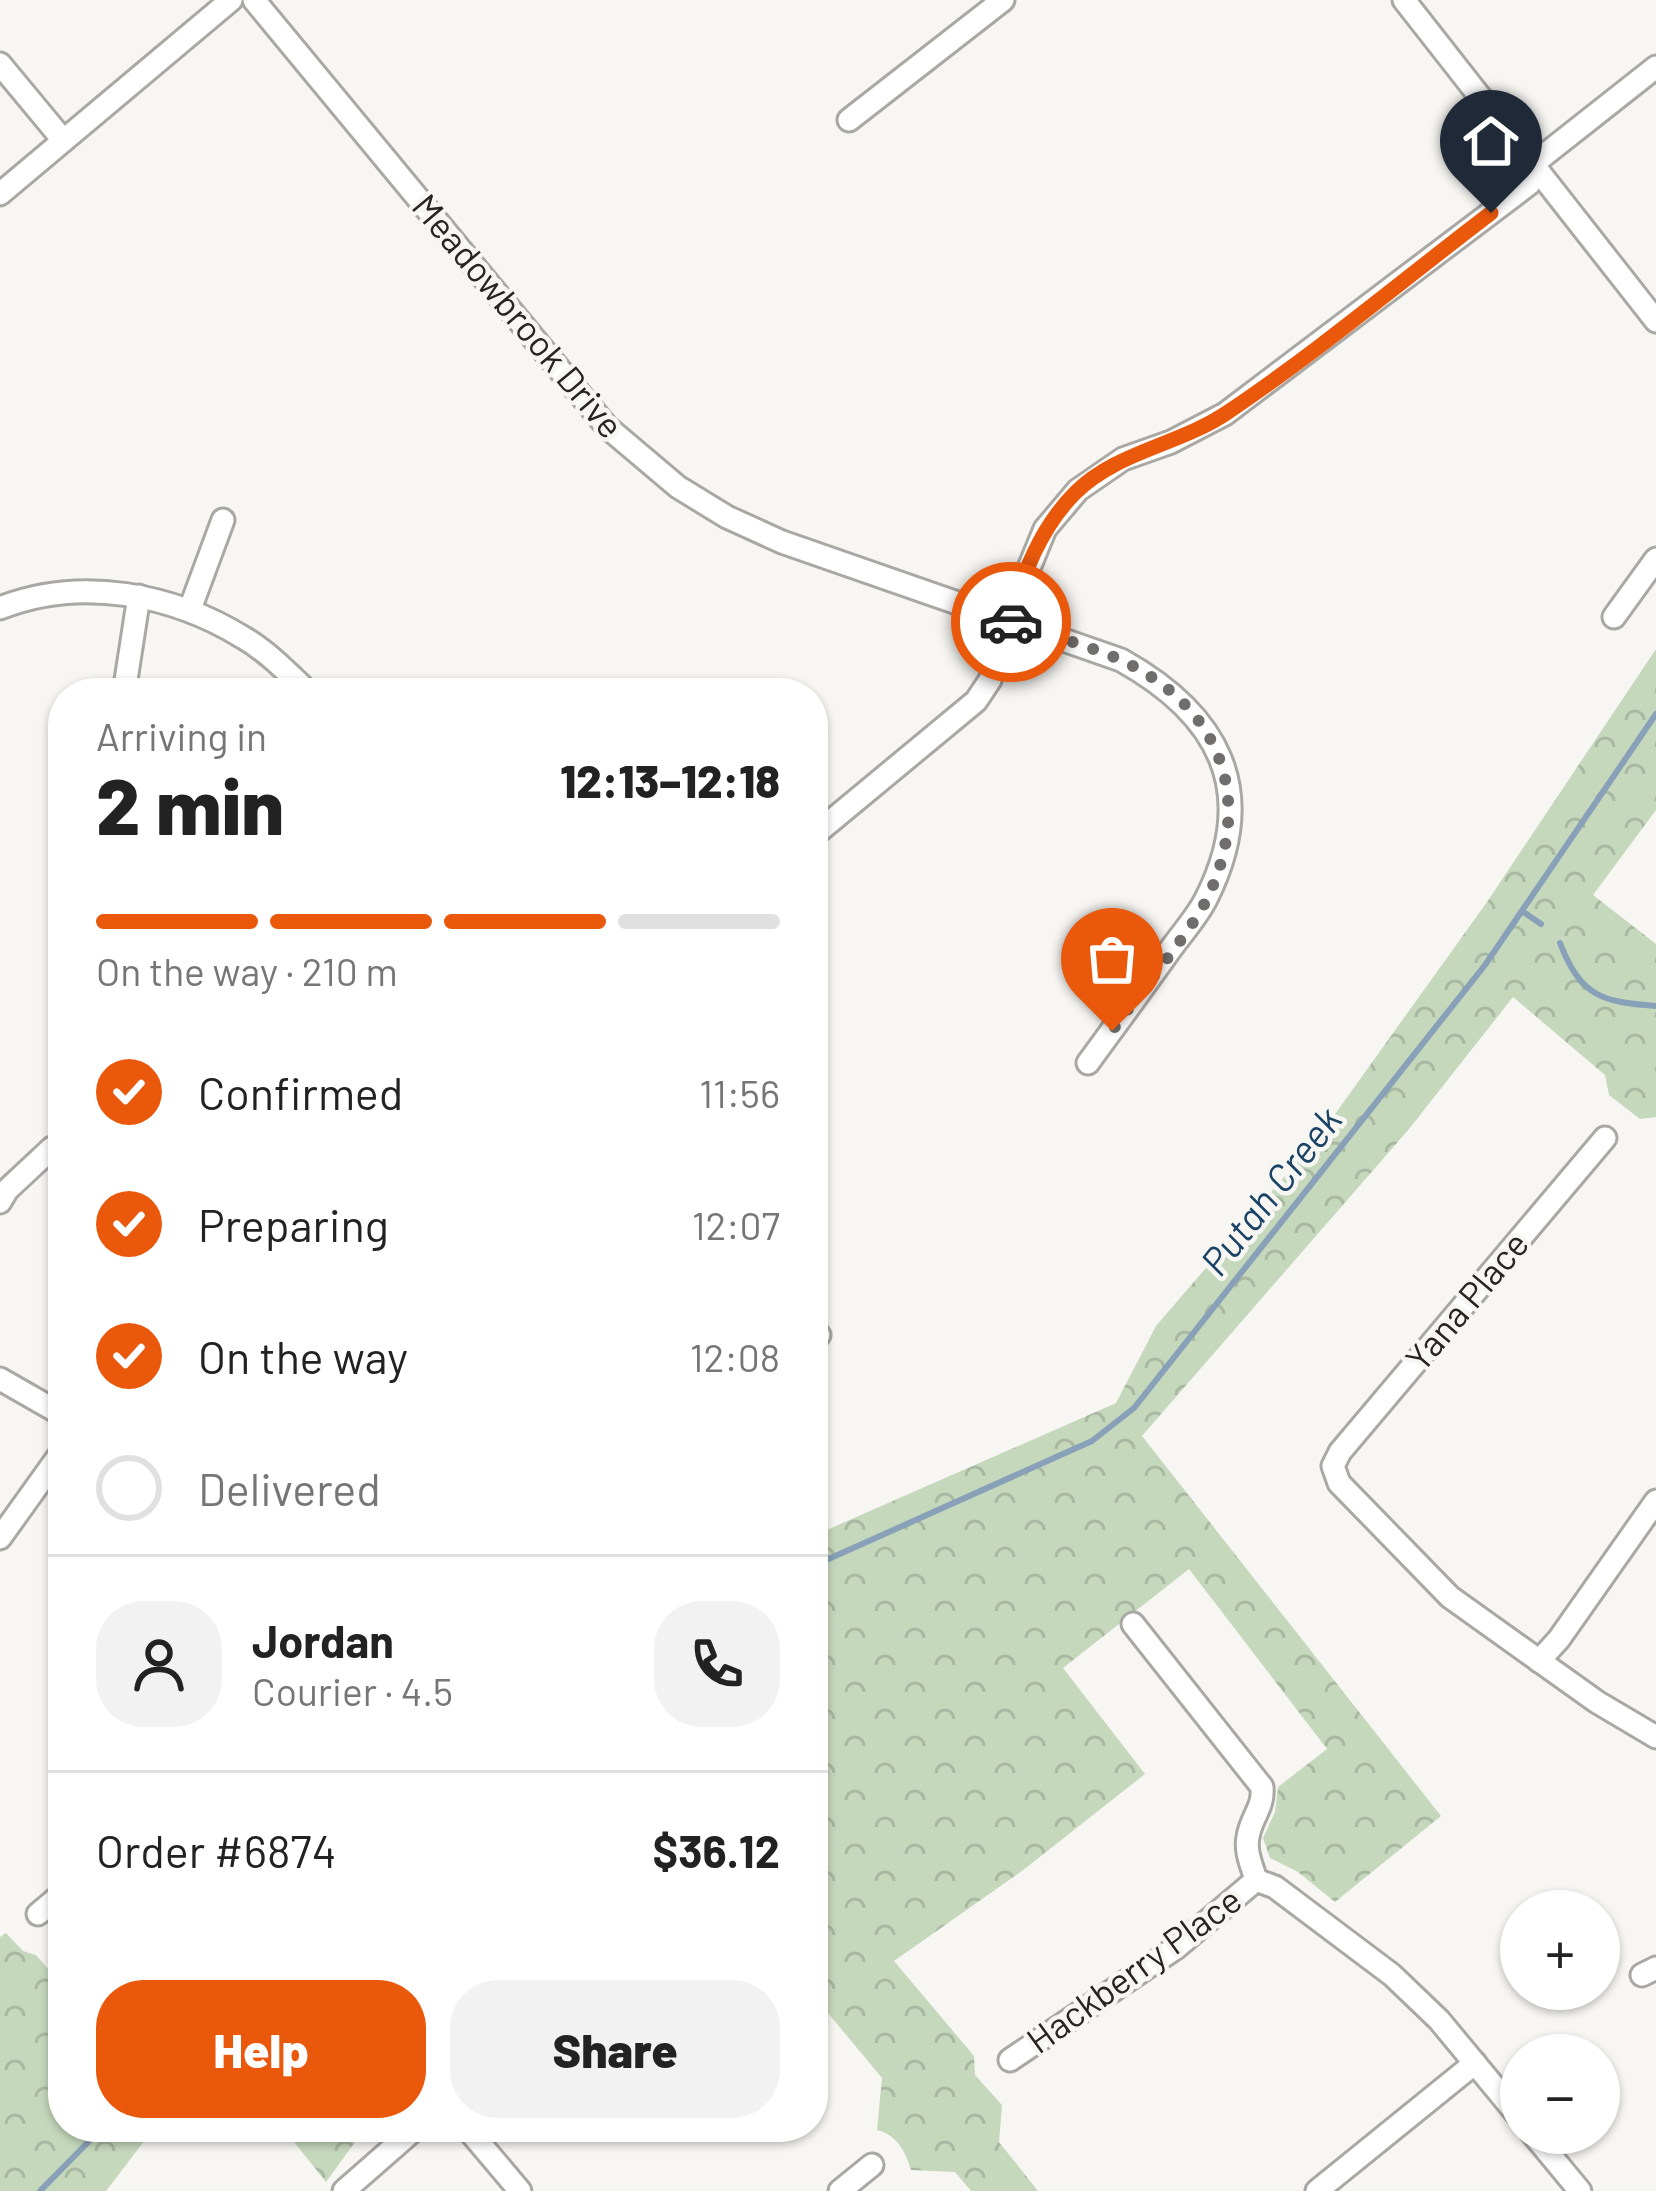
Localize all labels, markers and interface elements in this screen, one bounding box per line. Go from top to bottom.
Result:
pin [1440,90,1542,213]
icon: home [1458,108,1524,174]
street label: Meadowbrook Drive [405,184,634,446]
courier [951,562,1071,682]
icon: car [978,589,1044,655]
text: Arriving in [96,712,267,759]
text: 12:13–12:18 [560,753,780,807]
text: 2 min [96,757,284,851]
pin [1061,908,1163,1031]
icon: bag [1079,926,1145,992]
text: On the way · 210 m [96,947,398,994]
icon: check [96,1059,162,1125]
text: Confirmed [198,1065,403,1119]
text: 11:56 [699,1069,780,1116]
water label: Putah Creek [1190,1097,1350,1284]
icon: check [96,1191,162,1257]
text: Preparing [198,1197,389,1251]
text: 12:07 [692,1201,780,1248]
street label: Yana Place [1395,1222,1536,1378]
icon: check [96,1323,162,1389]
text: On the way [198,1329,408,1383]
text: 12:08 [690,1333,780,1380]
text: Delivered [198,1461,381,1515]
button: person [96,1601,222,1727]
button: phone [654,1601,780,1727]
text: Jordan [252,1613,394,1667]
text: Courier · 4.5 [252,1667,453,1714]
text: Order #6874 [96,1823,336,1877]
text: $36.12 [653,1823,780,1877]
street label: Hackberry Place [1018,1877,1249,2061]
map controls [1500,1890,1620,2154]
button: + [1500,1890,1620,2010]
button: Help [96,1980,426,2118]
button: Share [450,1980,780,2118]
button: − [1500,2034,1620,2154]

